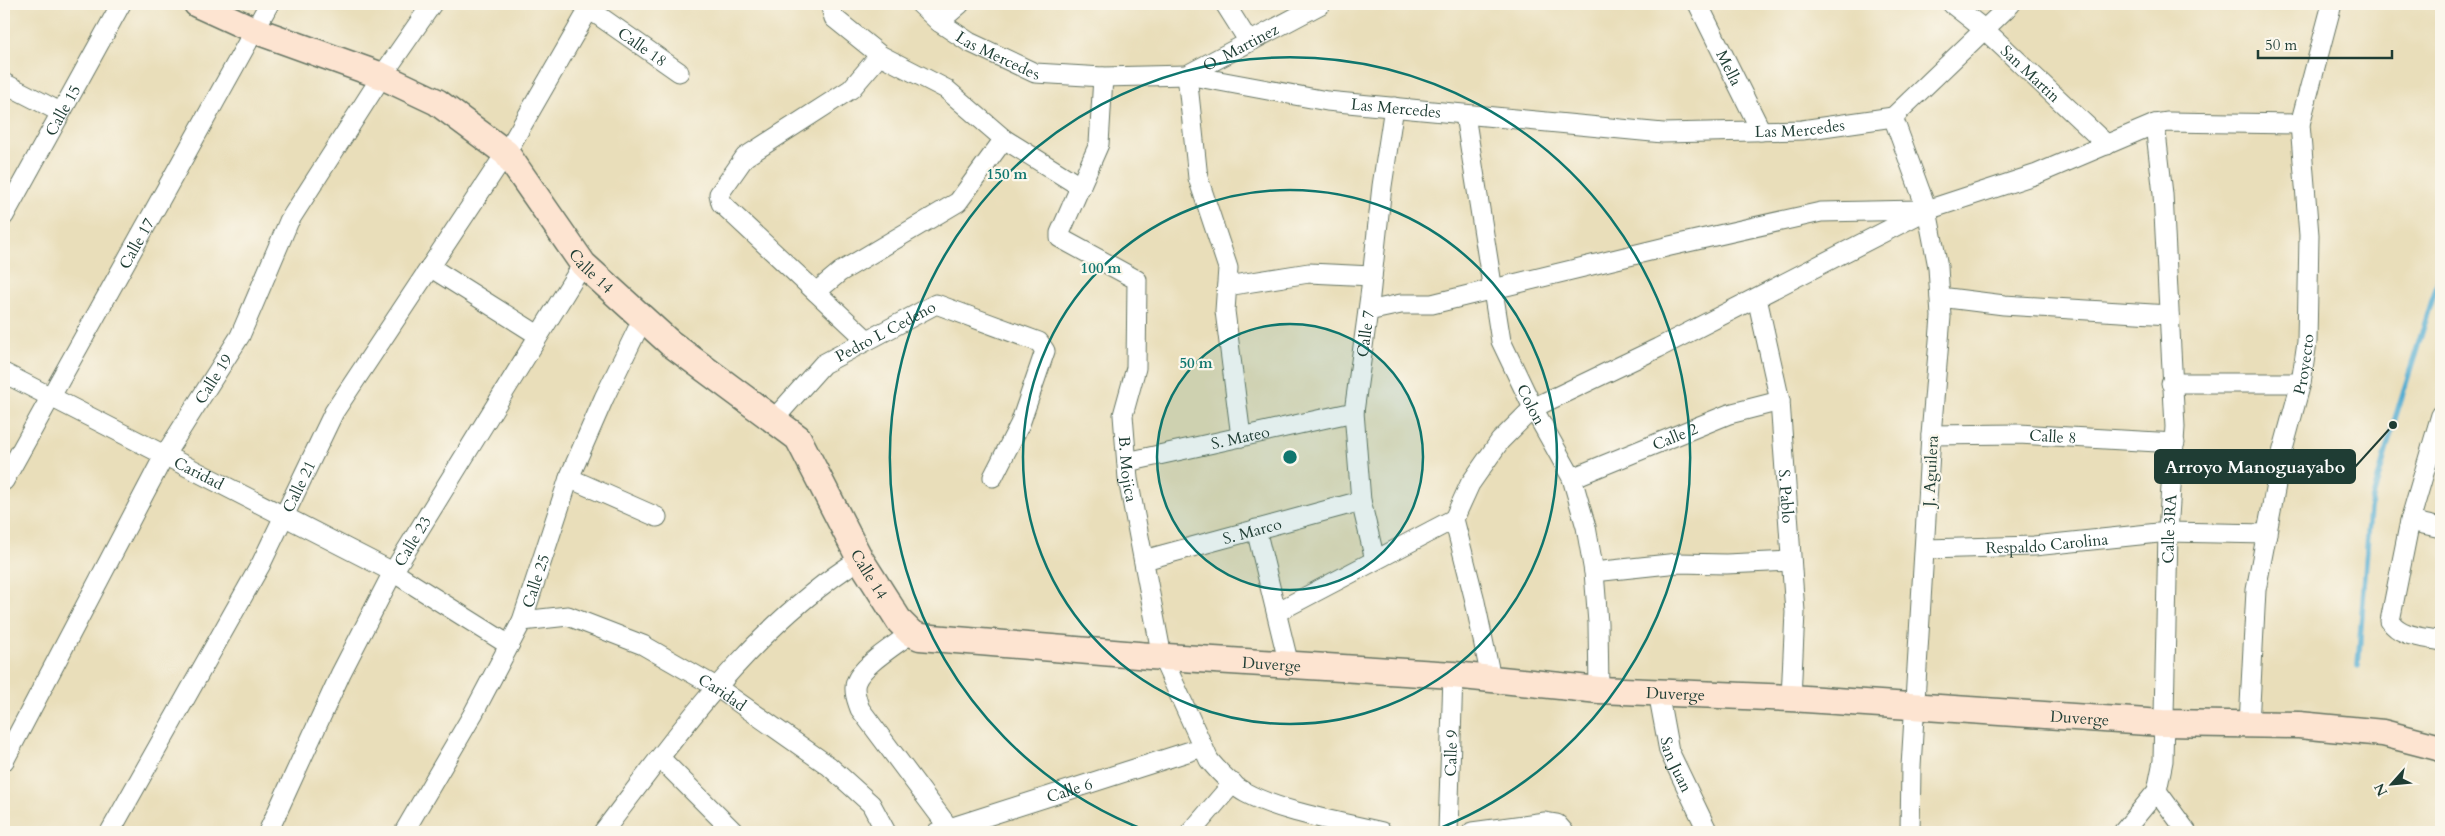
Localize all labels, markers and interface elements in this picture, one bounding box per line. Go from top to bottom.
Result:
street label: O. Martinez [1199,18,1283,77]
street label: Calle 18 [613,22,671,72]
street label: Las Mercedes [951,26,1040,85]
scale bar [2258,28,2391,60]
text: 50 m [2265,35,2297,55]
street label: San Martin [1995,40,2065,108]
street label: Mella [1710,46,1747,90]
street label: Calle 15 [40,81,86,140]
street label: Las Mercedes [1350,93,1442,124]
street label: Las Mercedes [1754,114,1846,143]
text: 150 m [987,164,1028,184]
street label: Calle 17 [114,214,160,273]
street label: Calle 14 [563,244,618,299]
text: 100 m [1081,258,1122,278]
street label: Pedro L Cedeno [831,296,940,368]
street label: Calle 7 [1352,309,1380,359]
street label: Proyecto [2288,334,2319,397]
street label: Calle 19 [190,350,238,408]
text: 50 m [1179,353,1213,373]
street label: Colon [1511,381,1550,429]
street label: Calle 2 [1649,418,1701,456]
street label: S. Mateo [1209,421,1272,455]
street label: Calle 8 [2029,425,2077,449]
street label: B. Mojica [1113,435,1142,504]
street label: J. Aguilera [1918,435,1944,509]
centre of rings [1281,448,1299,466]
callout: Arroyo Manoguayabo [2155,450,2355,483]
street label: Caridad [170,452,228,496]
text: Arroyo Manoguayabo [2165,455,2345,480]
street label: Calle 21 [277,457,321,516]
street label: S. Pablo [1773,469,1799,524]
street label: Calle 3RA [2157,493,2183,564]
street label: Calle 23 [389,512,437,571]
street label: S. Marco [1220,513,1285,550]
street label: Respaldo Carolina [1985,528,2109,559]
street label: Calle 14 [845,546,893,604]
street label: Calle 25 [517,552,555,611]
street label: Duverge [1241,652,1302,677]
street label: Caridad [694,669,751,717]
street label: Duverge [1645,682,1705,706]
street label: Duverge [2049,705,2110,731]
street label: Calle 9 [1440,729,1463,777]
street label: San Juan [1655,735,1697,796]
north arrow [2368,758,2418,808]
street label: Calle 6 [1044,773,1095,808]
text: N [2370,780,2392,799]

